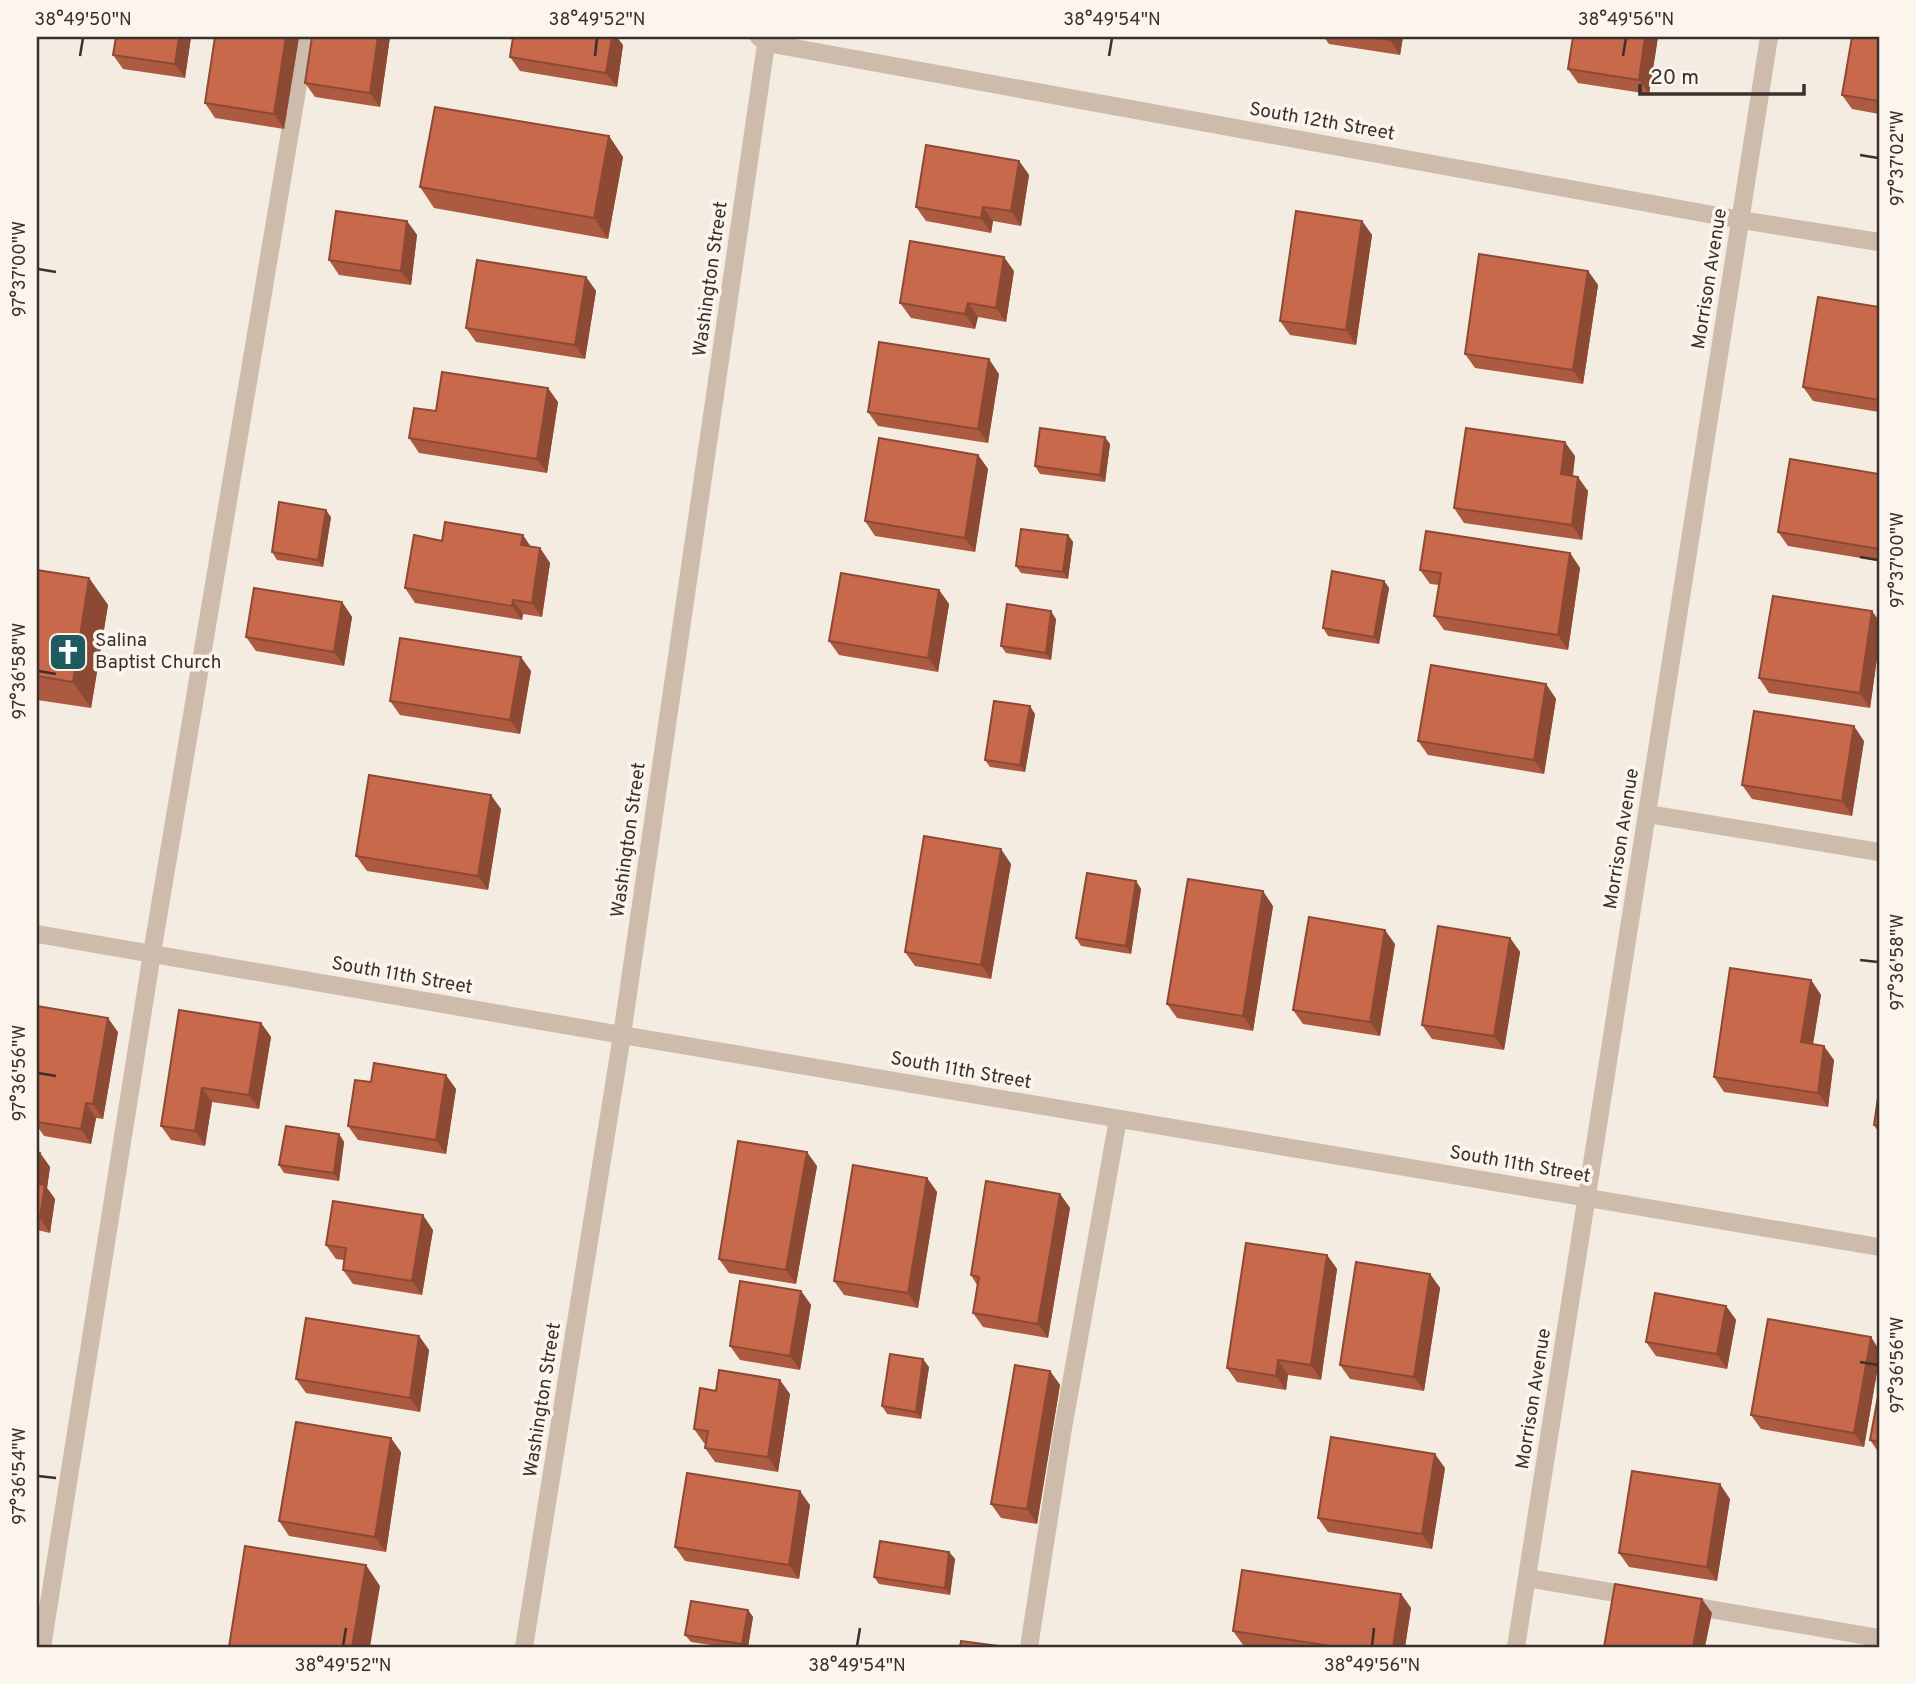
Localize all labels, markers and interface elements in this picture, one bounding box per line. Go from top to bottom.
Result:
text: 38°49'50"N [34,9,132,32]
text: 38°49'52"N [549,9,645,32]
text: 38°49'54"N [1063,9,1161,32]
text: 38°49'56"N [1578,9,1674,32]
scale bar [1640,52,1804,96]
text: 20 m [1650,65,1699,92]
street label: South 12th Street [1247,97,1397,147]
text: 97°37'02"W [1887,110,1910,206]
street label: Washington Street [688,200,734,358]
street label: Morrison Avenue [1687,207,1733,351]
text: 97°37'00"W [9,221,32,317]
text: 97°37'00"W [1887,512,1910,608]
text: 97°36'58"W [9,623,32,719]
place label: Salina Baptist Church [95,629,221,675]
church icon: Salina Baptist Church [47,631,89,673]
street label: Washington Street [606,761,652,919]
street label: Morrison Avenue [1599,767,1645,911]
text: 97°36'58"W [1887,914,1910,1010]
street label: South 11th Street [330,952,474,1000]
text: 97°36'56"W [9,1025,32,1121]
street label: South 11th Street [889,1047,1033,1095]
street label: South 11th Street [1448,1141,1592,1189]
text: 97°36'56"W [1887,1317,1910,1413]
street label: Washington Street [519,1321,567,1479]
street label: Morrison Avenue [1511,1327,1557,1471]
text: 97°36'54"W [9,1427,32,1525]
text: 38°49'52"N [295,1655,391,1678]
text: 38°49'54"N [808,1655,906,1678]
text: 38°49'56"N [1324,1655,1420,1678]

